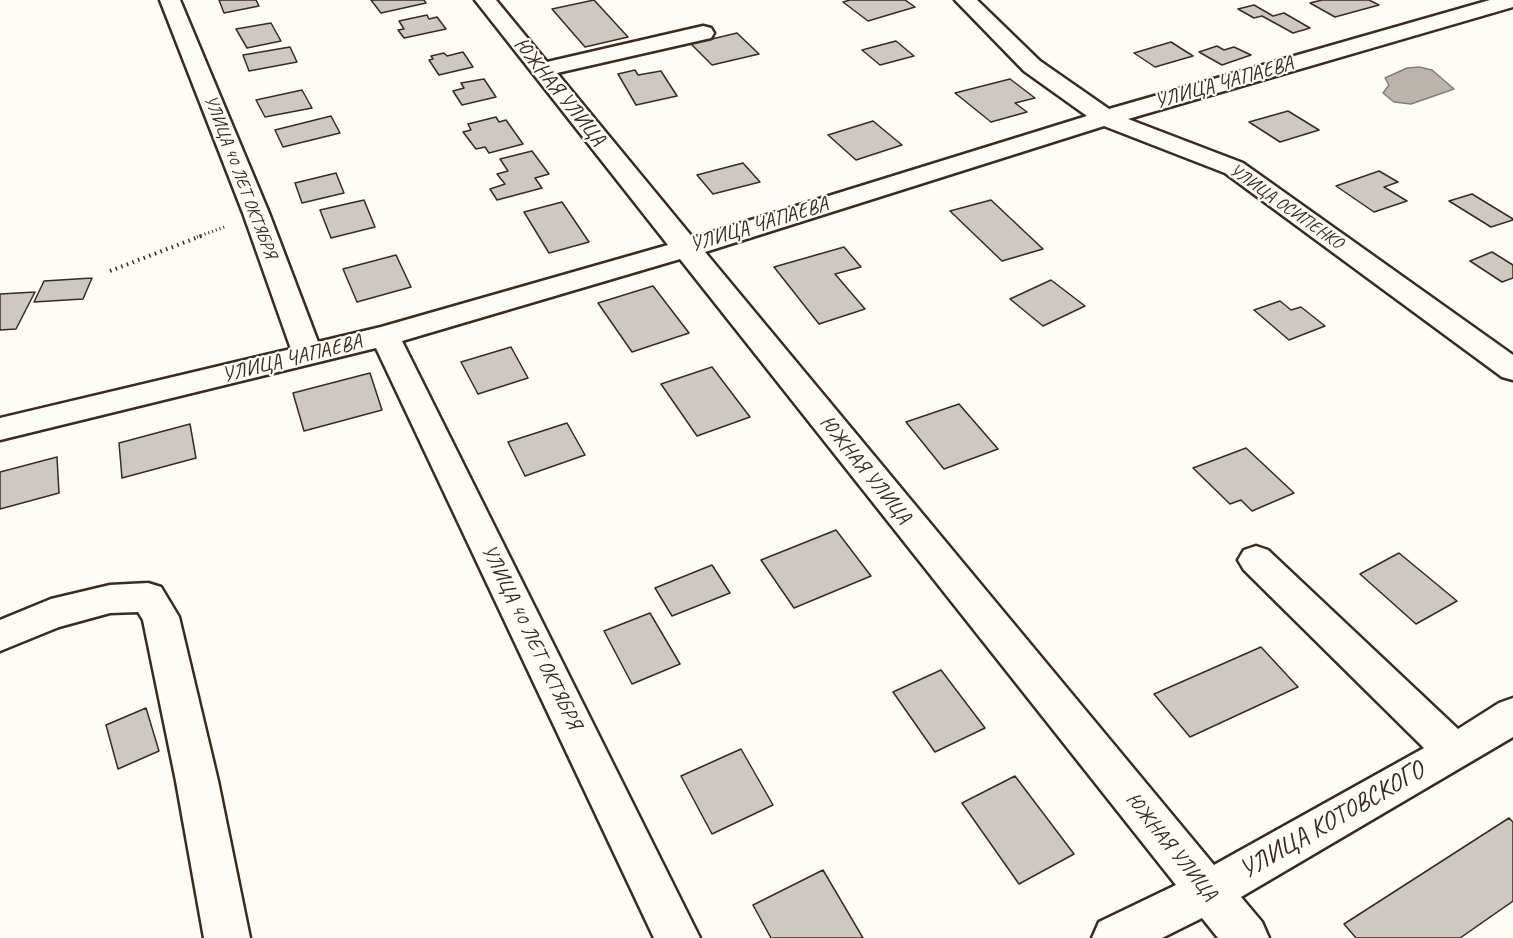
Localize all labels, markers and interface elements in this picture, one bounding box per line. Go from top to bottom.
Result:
street label: ЮЖНАЯ УЛИЦА [508,33,610,151]
street label: УЛИЦА ЧАПАЕВА [1152,51,1296,115]
street label: УЛИЦА 40 ЛЕТ ОКТЯБРЯ [199,92,281,262]
street label: УЛИЦА ОСИПЕНКО [1225,160,1347,254]
street label: УЛИЦА ЧАПАЕВА [687,192,831,258]
street label: УЛИЦА ЧАПАЕВА [220,329,364,389]
street label: ЮЖНАЯ УЛИЦА [814,411,916,529]
street label: УЛИЦА 40 ЛЕТ ОКТЯБРЯ [475,541,587,733]
street label: УЛИЦА КОТОВСКОГО [1234,756,1430,886]
street label: ЮЖНАЯ УЛИЦА [1120,788,1222,906]

